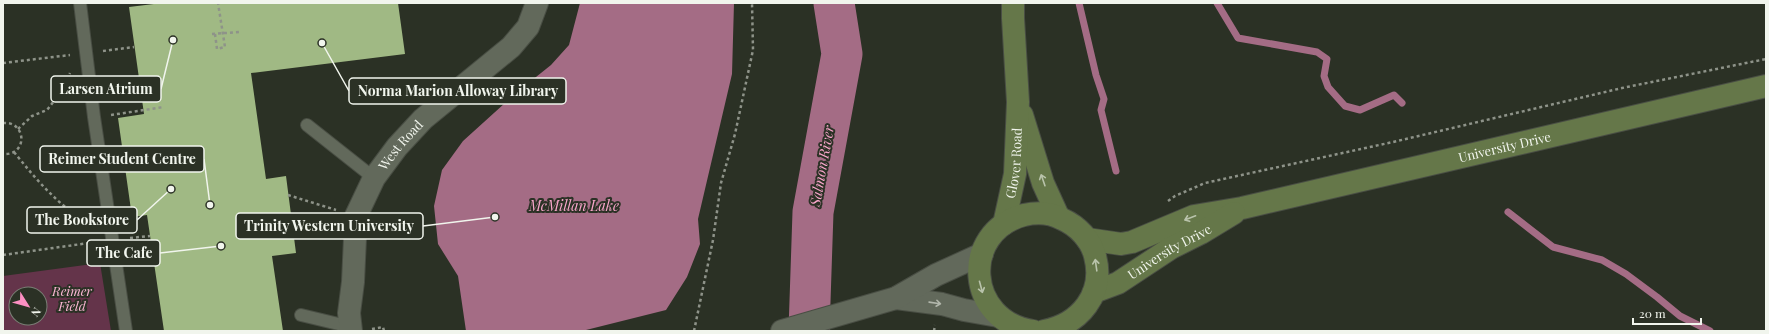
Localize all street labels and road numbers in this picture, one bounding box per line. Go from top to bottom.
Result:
street label: West Road [373,116,426,174]
street label: Glover Road [1001,127,1025,200]
street label: University Drive [1457,127,1553,165]
street label: University Drive [1124,220,1215,282]

